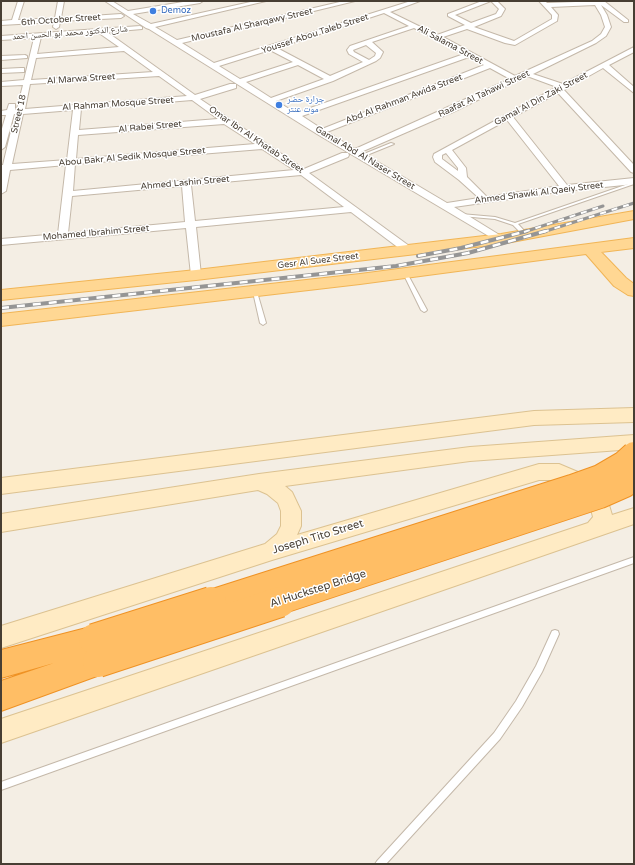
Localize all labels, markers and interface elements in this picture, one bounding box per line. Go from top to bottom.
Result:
marker: Demoz [148,6,158,16]
place label: Demoz [161,6,191,16]
street label: Moustafa Al Sharqawy Street [190,6,314,44]
street label: 6th October Street [21,12,101,28]
street label: Youssef Abou Taleb Street [260,12,370,56]
street label: Ali Salama Street [415,23,485,67]
street label: شارع الدكتور محمد ابو الحسن احمد [12,24,128,42]
street label: Raafat Al Tahawi Street [437,68,531,120]
street label: Gamal Al Din Zaki Street [493,70,589,128]
street label: Al Marwa Street [46,71,116,87]
street label: Abd Al Rahman Awida Street [344,72,464,126]
street label: Street 18 [9,94,29,134]
street label: Al Rahman Mosque Street [62,95,174,113]
place label: جزارة حضر موت عنتر [287,95,324,116]
marker: جزارة حضر موت عنتر [274,100,284,110]
street label: Omar Ibn Al Khatab Street [206,104,306,176]
street label: Al Rabei Street [118,119,182,135]
street label: Gamal Abd Al Naser Street [313,124,417,192]
street label: Abou Bakr Al Sedik Mosque Street [58,145,206,169]
street label: Ahmed Lashin Street [140,174,230,192]
street label: Ahmed Shawki Al Qaeiy Street [474,180,604,206]
street label: Mohamed Ibrahim Street [42,223,150,243]
street label: Gesr Al Suez Street [277,251,359,271]
street label: Joseph Tito Street [271,517,365,557]
street label: Al Huckstep Bridge [268,567,368,611]

